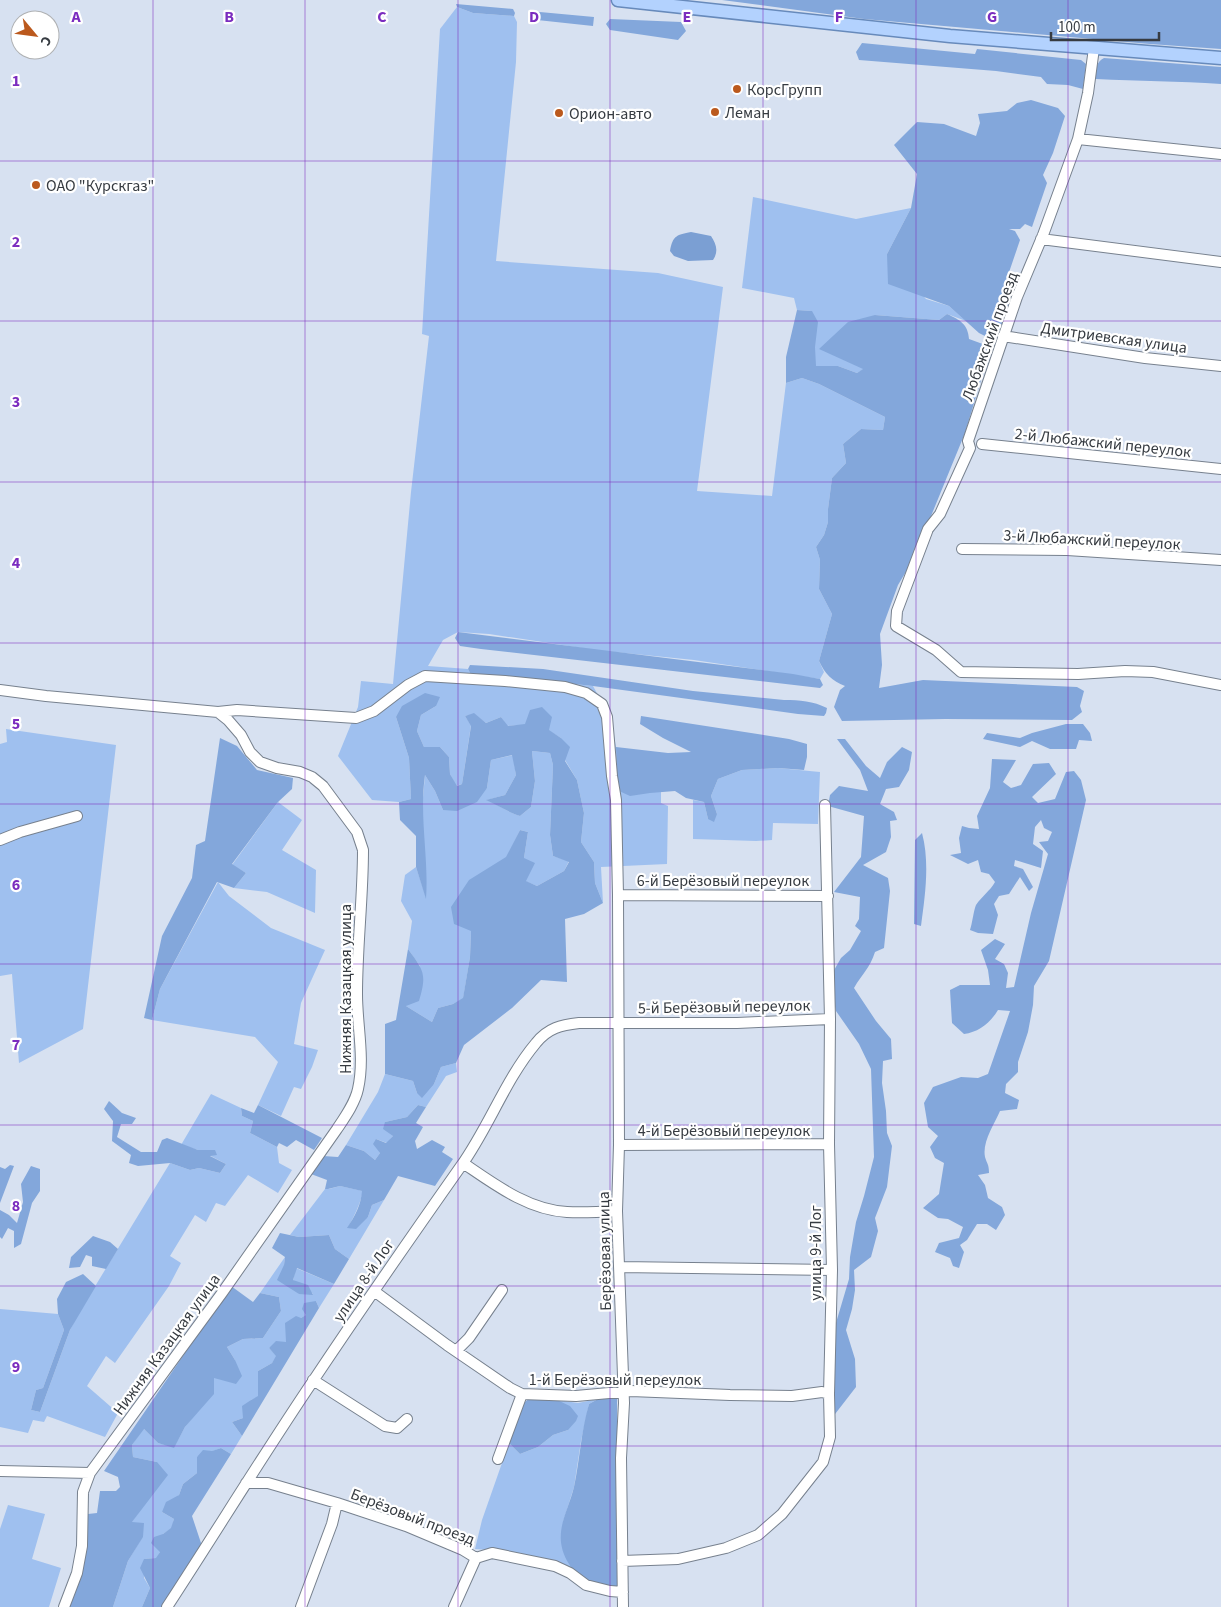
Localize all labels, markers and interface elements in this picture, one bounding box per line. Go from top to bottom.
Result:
text: A [70,6,81,28]
text: B [224,6,234,28]
text: C [377,6,387,28]
text: D [529,6,539,28]
text: E [683,6,691,28]
text: F [835,6,843,28]
text: G [987,6,997,28]
north arrow [10,10,60,60]
scale bar [1051,10,1158,42]
text: 100 m [1058,17,1096,38]
text: С [35,32,56,49]
text: 1 [12,70,20,92]
place label: КорсГрупп [747,79,822,101]
marker: КорсГрупп [731,83,743,95]
place label: Леман [725,102,770,124]
place label: Орион-авто [569,103,652,125]
marker: Леман [709,106,721,118]
marker: Орион-авто [553,107,565,119]
place label: ОАО "Курскгаз" [46,175,154,197]
marker: ОАО "Курскгаз" [30,179,42,191]
text: 2 [12,231,20,253]
street label: Любажский проезд [956,268,1024,404]
street label: Дмитриевская улица [1039,317,1188,359]
text: 3 [12,391,20,413]
street label: 2-й Любажский переулок [1014,423,1192,463]
street label: 3-й Любажский переулок [1003,524,1181,556]
text: 4 [12,552,21,574]
text: 5 [12,713,20,735]
street label: 6-й Берёзовый переулок [637,870,809,892]
text: 6 [12,874,20,896]
street label: Нижняя Казацкая улица [335,904,357,1074]
street label: 5-й Берёзовый переулок [638,994,810,1020]
text: 7 [12,1034,20,1056]
street label: 4-й Берёзовый переулок [638,1120,810,1142]
street label: Берёзовая улица [593,1191,617,1311]
text: 8 [12,1195,20,1217]
street label: улица 9-й Лог [805,1205,827,1301]
street label: улица 8-й Лог [328,1234,400,1326]
street label: Нижняя Казацкая улица [108,1269,226,1420]
text: 9 [12,1356,20,1378]
street label: 1-й Берёзовый переулок [529,1369,701,1391]
street label: Берёзовый проезд [347,1483,478,1551]

